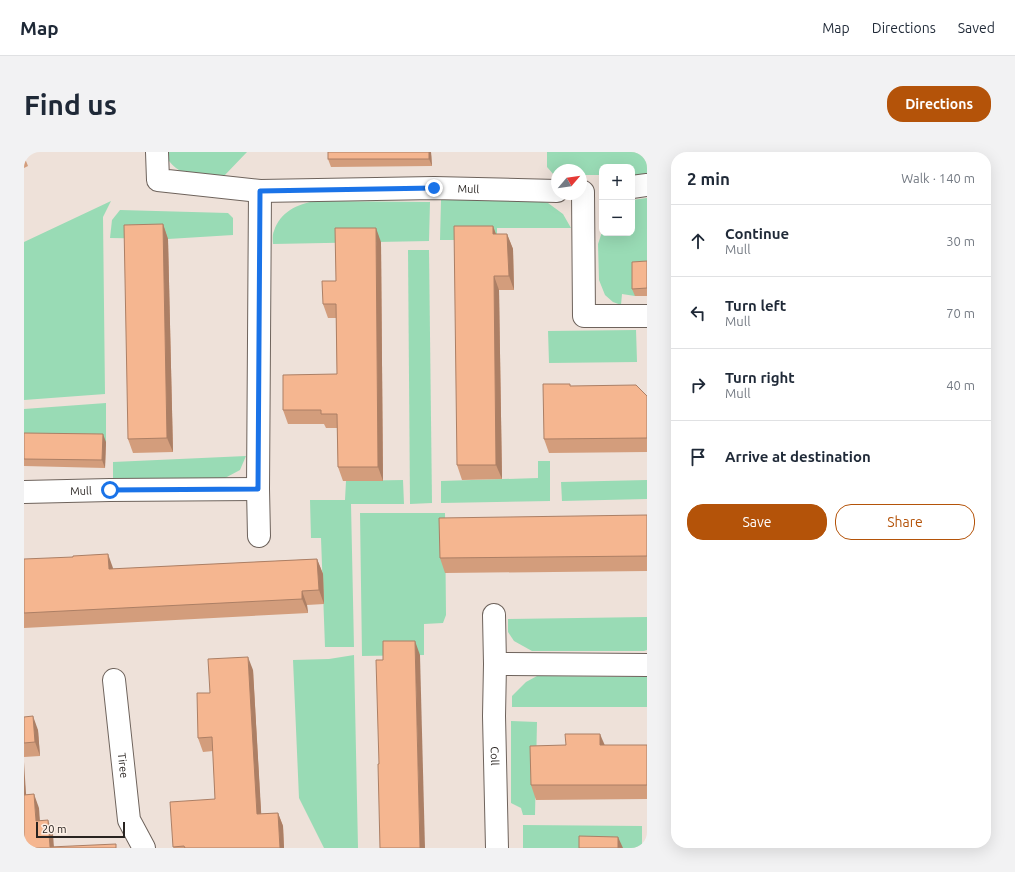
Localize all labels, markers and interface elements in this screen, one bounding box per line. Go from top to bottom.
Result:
text: Map [20,17,59,39]
text: Map [822,20,850,36]
text: Directions [872,20,936,36]
text: Saved [958,20,995,36]
button: Directions [887,86,991,122]
text: Find us [24,89,117,120]
north arrow [551,164,587,200]
map controls [599,164,635,236]
button: + [599,164,635,200]
text: 2 min [687,169,730,188]
text: Walk · 140 m [901,171,975,185]
route end [425,179,443,197]
street label: Mull [457,183,479,195]
button: − [599,200,635,236]
text: Continue [725,225,789,242]
icon: ahead [687,230,709,252]
text: 30 m [946,234,975,248]
text: Mull [725,242,751,256]
text: Turn left [725,297,786,314]
icon: left [687,302,709,324]
text: 70 m [946,306,975,320]
text: Mull [725,314,751,328]
text: Turn right [725,369,795,386]
icon: right [687,374,709,396]
text: 40 m [946,378,975,392]
text: Mull [725,386,751,400]
icon: arrive [687,446,709,468]
text: Arrive at destination [725,448,871,465]
route start [101,481,119,499]
street label: Mull [70,484,92,497]
button: Save [687,504,827,540]
button: Share [835,504,975,540]
street label: Coll [489,746,501,766]
street label: Tiree [116,752,130,779]
scale bar [36,820,125,839]
text: 20 m [42,823,66,835]

